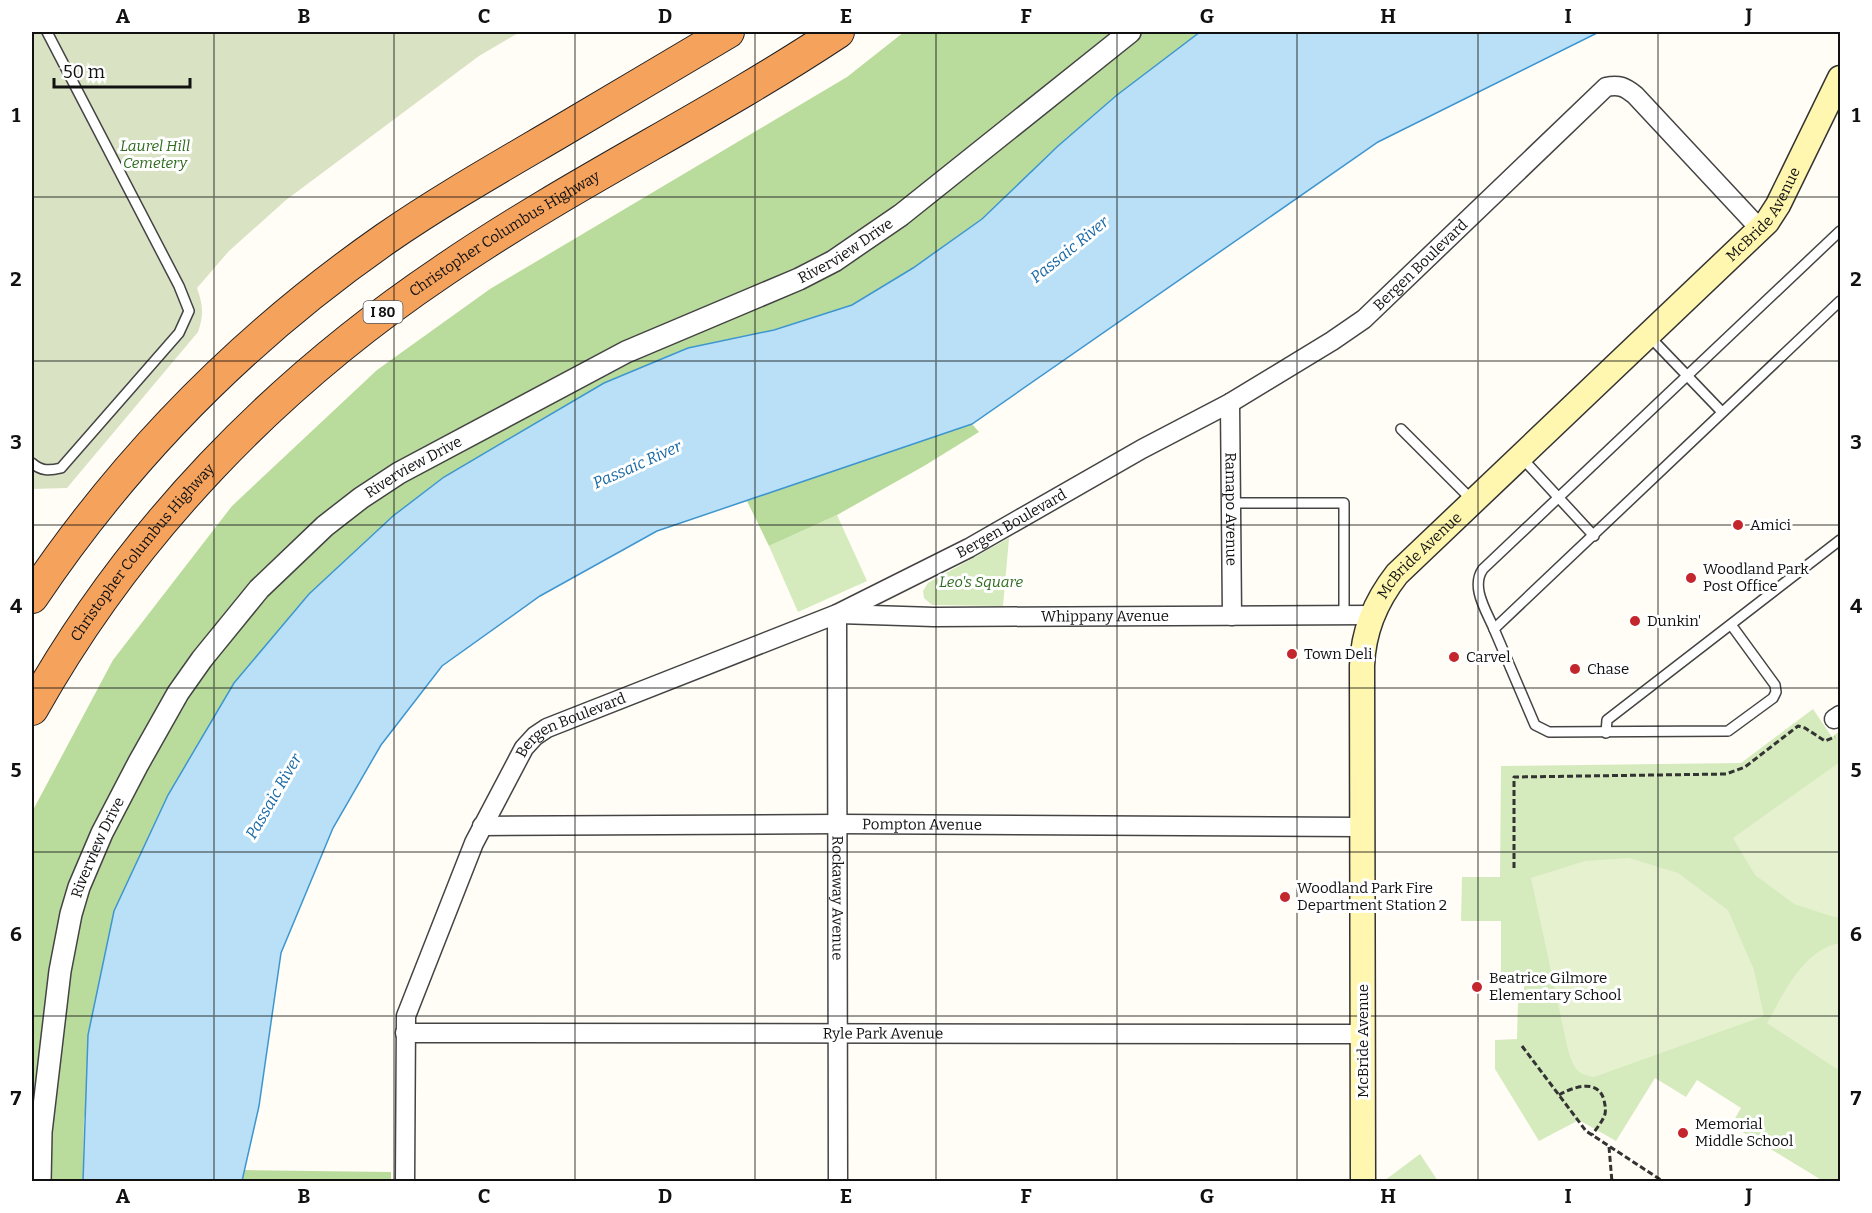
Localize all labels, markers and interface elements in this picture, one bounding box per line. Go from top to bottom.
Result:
text: A [116,4,131,28]
text: B [298,4,311,28]
text: C [478,4,490,28]
text: D [658,4,672,28]
text: E [840,4,852,28]
text: F [1020,4,1032,28]
text: G [1200,4,1214,28]
text: H [1380,4,1396,28]
text: I [1564,4,1572,28]
text: J [1745,4,1753,28]
scale bar [54,51,190,89]
text: 50 m [63,61,105,83]
text: 1 [12,103,21,127]
text: 1 [1852,103,1861,127]
park label: Laurel Hill Cemetery [120,137,190,172]
street label: McBride Avenue [1722,164,1804,265]
street label: Christopher Columbus Highway [406,167,603,301]
water label: Passaic River [1026,211,1113,287]
street label: Riverview Drive [795,214,896,287]
street label: Bergen Boulevard [1369,216,1471,314]
text: 2 [10,267,22,291]
text: 2 [1850,267,1862,291]
road number: I 80 [364,301,403,323]
text: 3 [10,430,22,454]
text: 3 [1850,430,1862,454]
street label: Riverview Drive [362,432,465,502]
water label: Passaic River [590,436,686,492]
street label: Ramapo Avenue [1221,452,1241,566]
street label: Christopher Columbus Highway [67,460,218,645]
street label: Bergen Boulevard [953,485,1070,562]
street label: McBride Avenue [1373,508,1465,602]
place label: Amici [1750,516,1792,534]
marker: Amici [1731,518,1745,532]
place label: Woodland Park Post Office [1703,560,1809,595]
marker: Woodland Park Post Office [1684,571,1698,585]
park label: Leo's Square [939,573,1023,591]
text: 4 [10,594,22,618]
text: 4 [1850,594,1862,618]
street label: Whippany Avenue [1041,607,1169,626]
place label: Dunkin' [1647,612,1701,630]
marker: Dunkin' [1628,614,1642,628]
place label: Town Deli [1304,645,1373,663]
marker: Town Deli [1285,647,1299,661]
place label: Carvel [1466,648,1510,666]
marker: Carvel [1447,650,1461,664]
place label: Chase [1587,660,1629,678]
marker: Chase [1568,662,1582,676]
street label: Bergen Boulevard [512,689,628,760]
water label: Passaic River [241,749,306,842]
text: 5 [11,758,22,782]
text: 5 [1851,758,1862,782]
street label: Riverview Drive [67,794,128,900]
street label: Pompton Avenue [862,815,982,834]
street label: Rockaway Avenue [828,836,847,960]
place label: Woodland Park Fire Department Station 2 [1297,879,1447,914]
marker: Woodland Park Fire Department Station 2 [1278,890,1292,904]
text: 6 [10,922,22,946]
text: 6 [1850,922,1862,946]
place label: Beatrice Gilmore Elementary School [1489,969,1621,1004]
marker: Beatrice Gilmore Elementary School [1470,980,1484,994]
street label: McBride Avenue [1354,984,1372,1098]
street label: Ryle Park Avenue [823,1024,943,1043]
text: 7 [11,1086,22,1110]
text: 7 [1851,1086,1862,1110]
place label: Memorial Middle School [1695,1115,1793,1150]
marker: Memorial Middle School [1676,1126,1690,1140]
text: A [116,1184,131,1208]
text: B [298,1184,311,1208]
text: C [478,1184,490,1208]
text: D [658,1184,672,1208]
text: E [840,1184,852,1208]
text: F [1020,1184,1032,1208]
text: G [1200,1184,1214,1208]
text: H [1380,1184,1396,1208]
text: I [1564,1184,1572,1208]
text: J [1745,1184,1753,1208]

